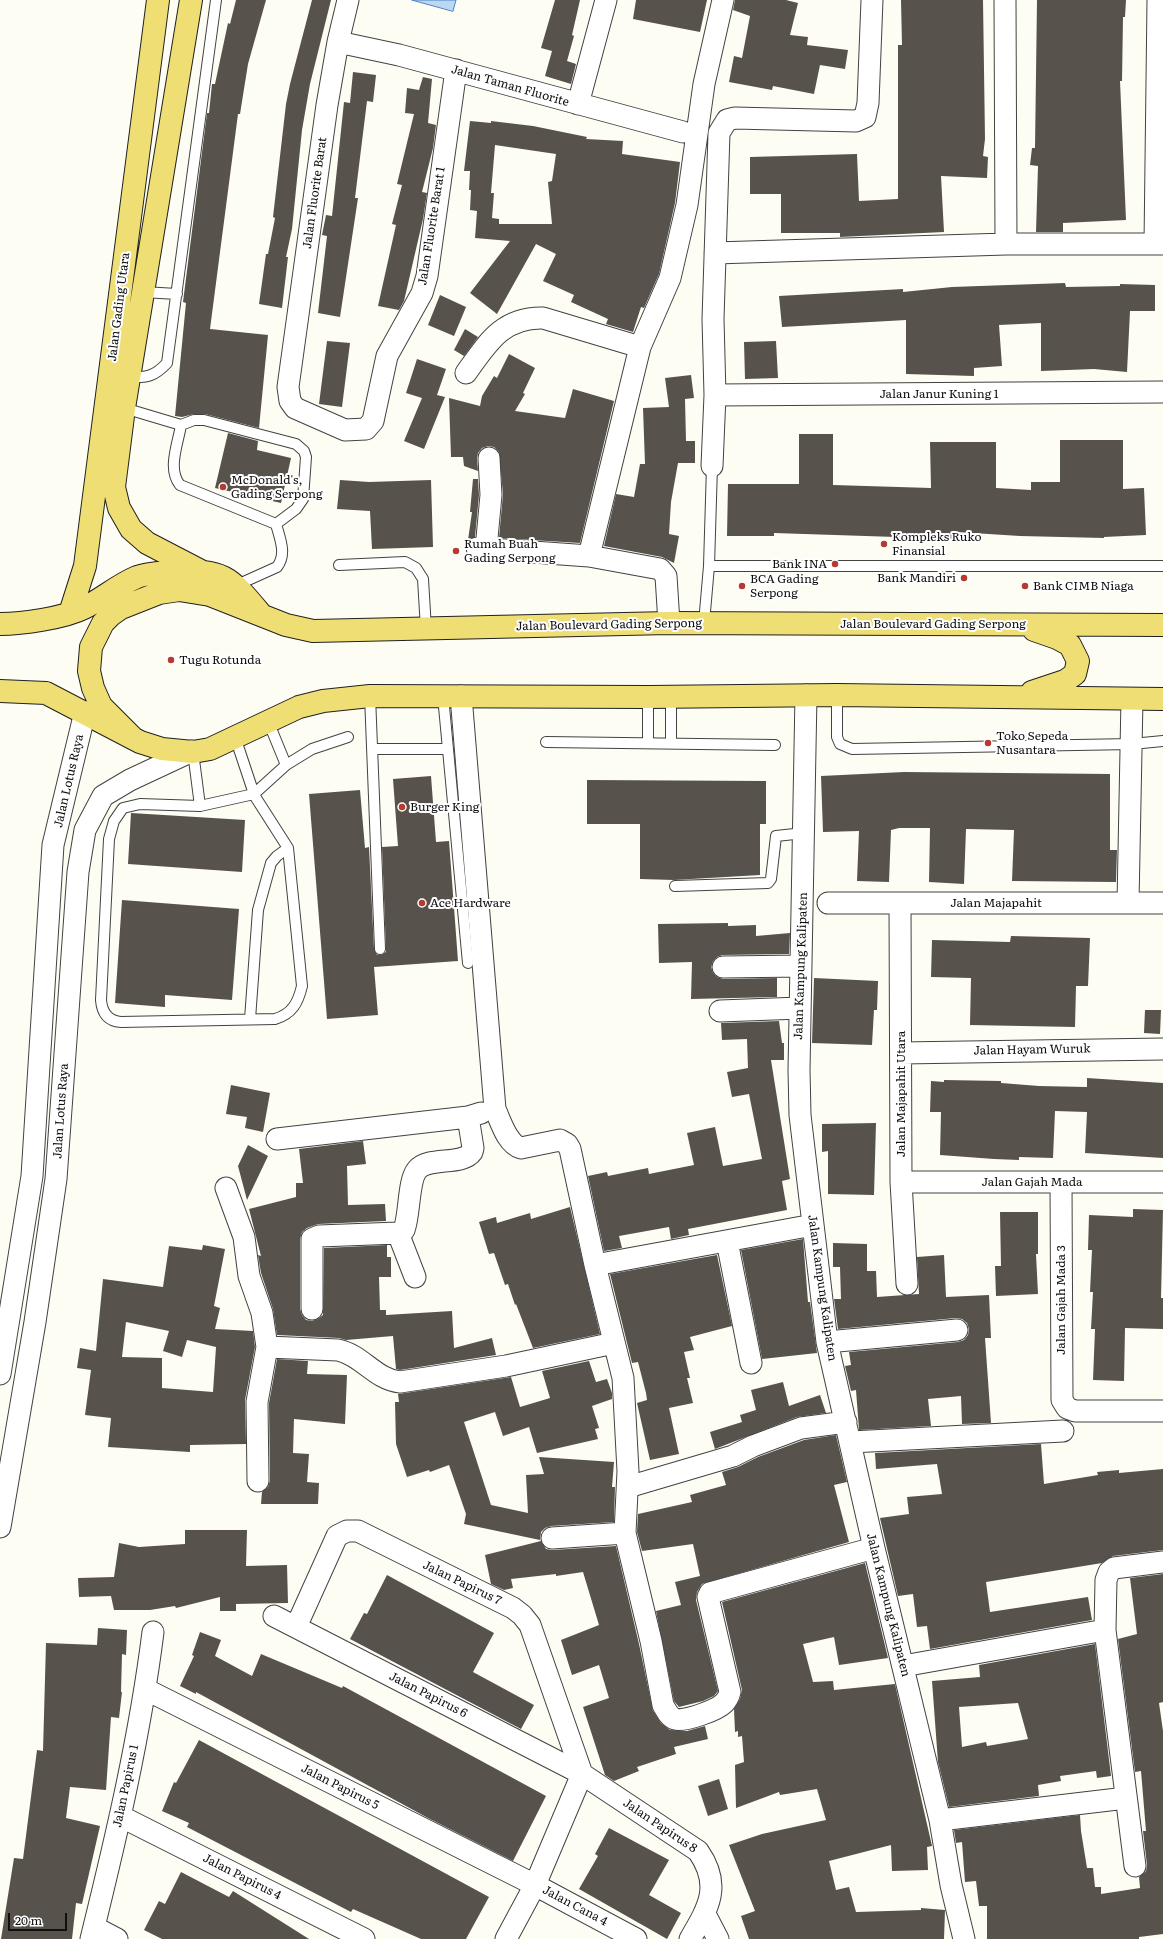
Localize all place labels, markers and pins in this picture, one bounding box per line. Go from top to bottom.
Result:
place label: McDonald's, Gading Serpong [231,473,323,501]
marker: McDonald's, Gading Serpong [218,482,228,492]
place label: Kompleks Ruko Finansial [892,530,982,558]
place label: Rumah Buah Gading Serpong [464,537,556,565]
marker: Kompleks Ruko Finansial [879,539,889,549]
marker: Rumah Buah Gading Serpong [451,546,461,556]
place label: Bank INA [772,557,827,571]
marker: Bank INA [830,559,840,569]
place label: Bank Mandiri [877,571,956,585]
place label: BCA Gading Serpong [750,572,819,600]
marker: Bank Mandiri [959,573,969,583]
place label: Bank CIMB Niaga [1033,579,1134,593]
marker: BCA Gading Serpong [737,581,747,591]
marker: Bank CIMB Niaga [1020,581,1030,591]
place label: Tugu Rotunda [179,653,261,667]
marker: Tugu Rotunda [166,655,176,665]
place label: Toko Sepeda Nusantara [996,729,1068,757]
marker: Toko Sepeda Nusantara [983,738,993,748]
place label: Burger King [410,800,480,814]
marker: Burger King [397,802,407,812]
place label: Ace Hardware [430,896,511,910]
marker: Ace Hardware [417,898,427,908]

